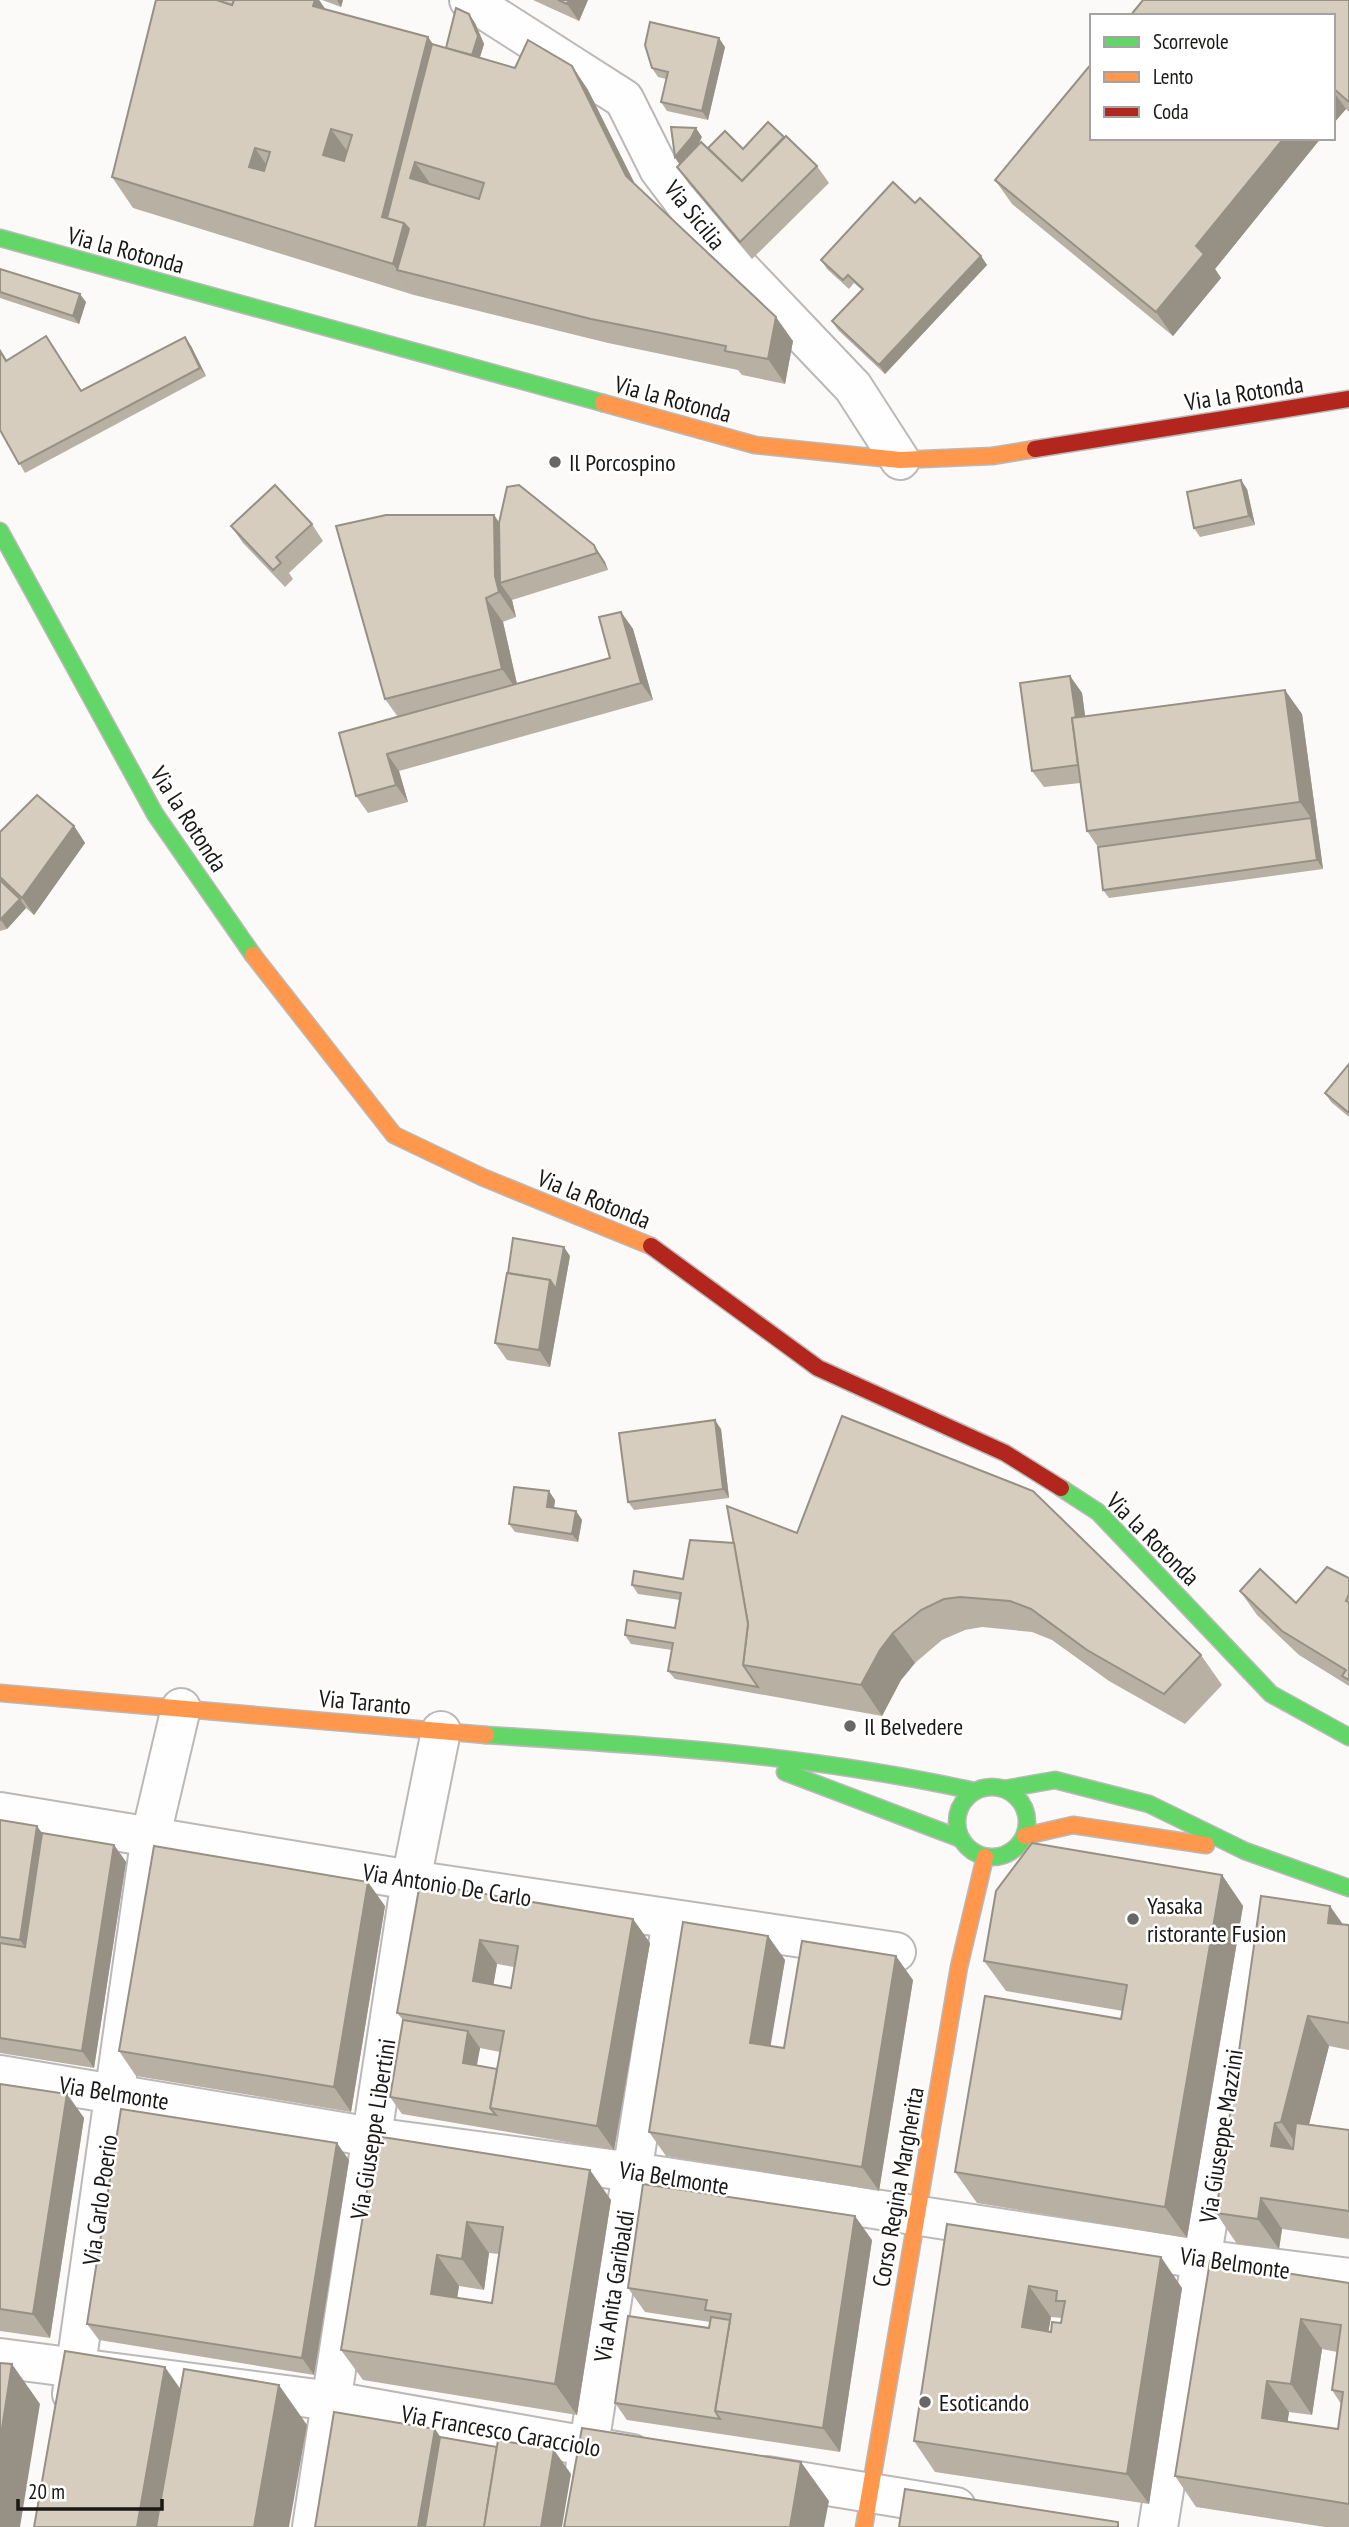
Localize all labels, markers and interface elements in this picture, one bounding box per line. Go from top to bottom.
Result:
legend [1090,14,1335,140]
text: Scorrevole [1153,28,1229,55]
text: Lento [1153,63,1193,90]
text: Coda [1153,98,1189,125]
street label: Via Sicilia [657,173,732,256]
street label: Via la Rotonda [63,219,188,280]
street label: Via la Rotonda [610,368,735,429]
street label: Via la Rotonda [1182,368,1305,418]
place label: Il Porcospino [569,447,676,478]
marker: Il Porcospino [547,454,563,470]
street label: Via la Rotonda [143,760,235,878]
street label: Via la Rotonda [532,1162,655,1236]
street label: Via la Rotonda [1099,1485,1206,1592]
street label: Via Taranto [317,1682,412,1721]
place label: Il Belvedere [864,1711,963,1742]
marker: Il Belvedere [842,1718,858,1734]
street label: Via Antonio De Carlo [359,1856,534,1914]
place label: Yasaka ristorante Fusion [1147,1890,1286,1949]
marker: Yasaka ristorante Fusion [1125,1911,1141,1927]
street label: Via Giuseppe Libertini [343,2036,403,2223]
street label: Via Giuseppe Mazzini [1192,2047,1250,2226]
street label: Via Belmonte [56,2069,171,2117]
street label: Corso Regina Margherita [865,2085,931,2289]
street label: Via Carlo Poerio [75,2133,124,2268]
street label: Via Belmonte [616,2154,731,2202]
street label: Via Anita Garibaldi [587,2208,641,2365]
street label: Via Belmonte [1177,2240,1292,2286]
place label: Esoticando [939,2387,1029,2418]
marker: Esoticando [917,2394,933,2410]
street label: Via Francesco Caracciolo [398,2398,603,2464]
scale bar [18,2468,161,2512]
text: 20 m [28,2478,65,2505]

